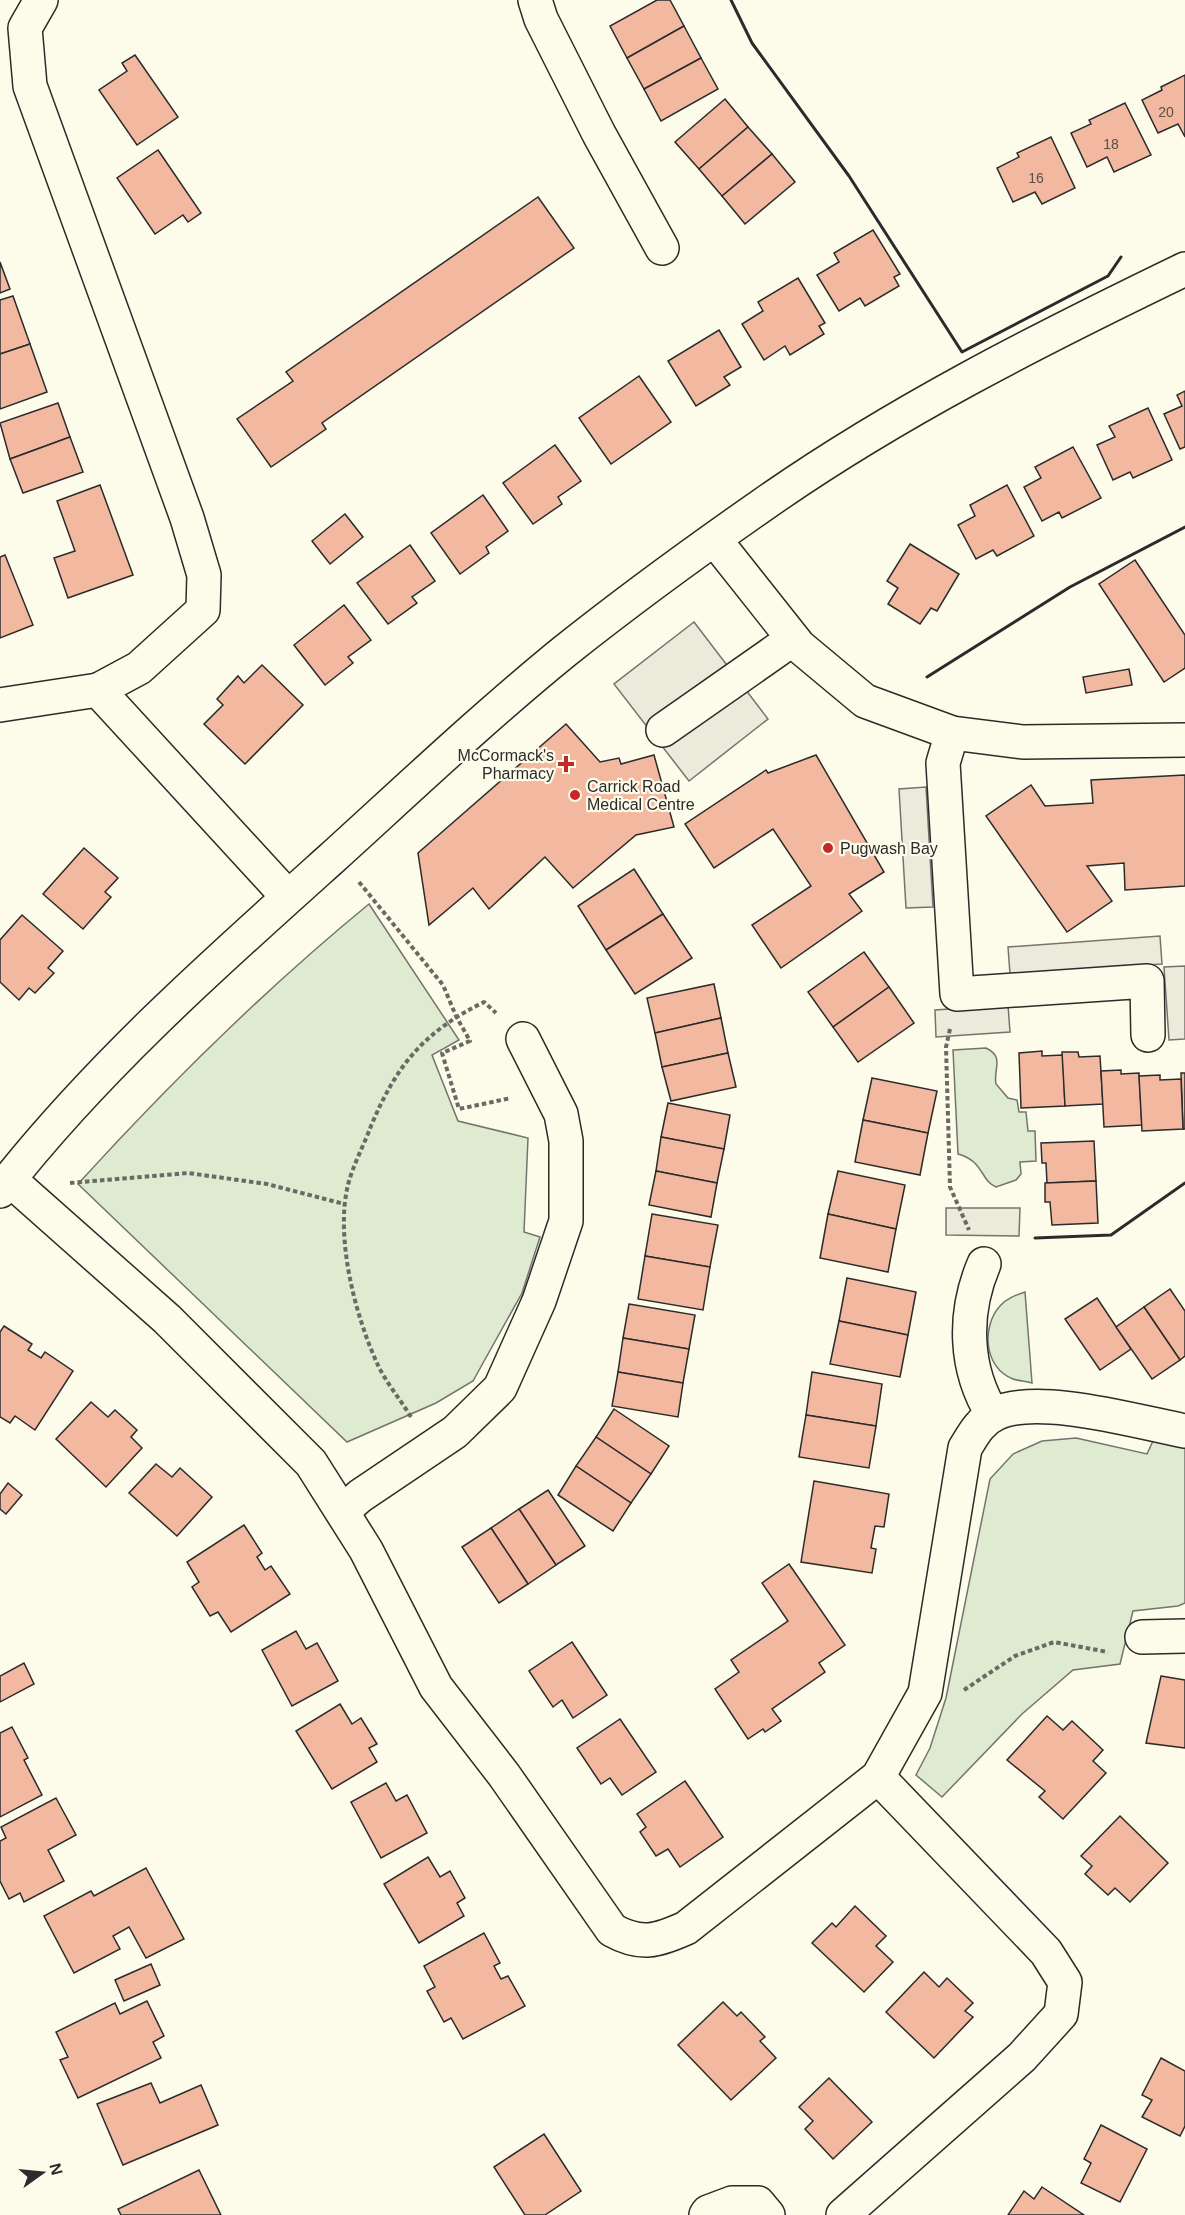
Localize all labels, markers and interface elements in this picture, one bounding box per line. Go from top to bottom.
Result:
house number: 20 [1158,104,1174,120]
house number: 18 [1103,136,1119,152]
house number: 16 [1028,170,1044,186]
place label: McCormack's Pharmacy [458,747,554,782]
marker: McCormack's Pharmacy [559,757,573,771]
place label: Carrick Road Medical Centre [587,778,695,813]
marker: Carrick Road Medical Centre [568,788,582,802]
place label: Pugwash Bay [840,840,938,857]
marker: Pugwash Bay [821,841,835,855]
north arrow [12,2143,72,2203]
text: N [46,2161,66,2177]

